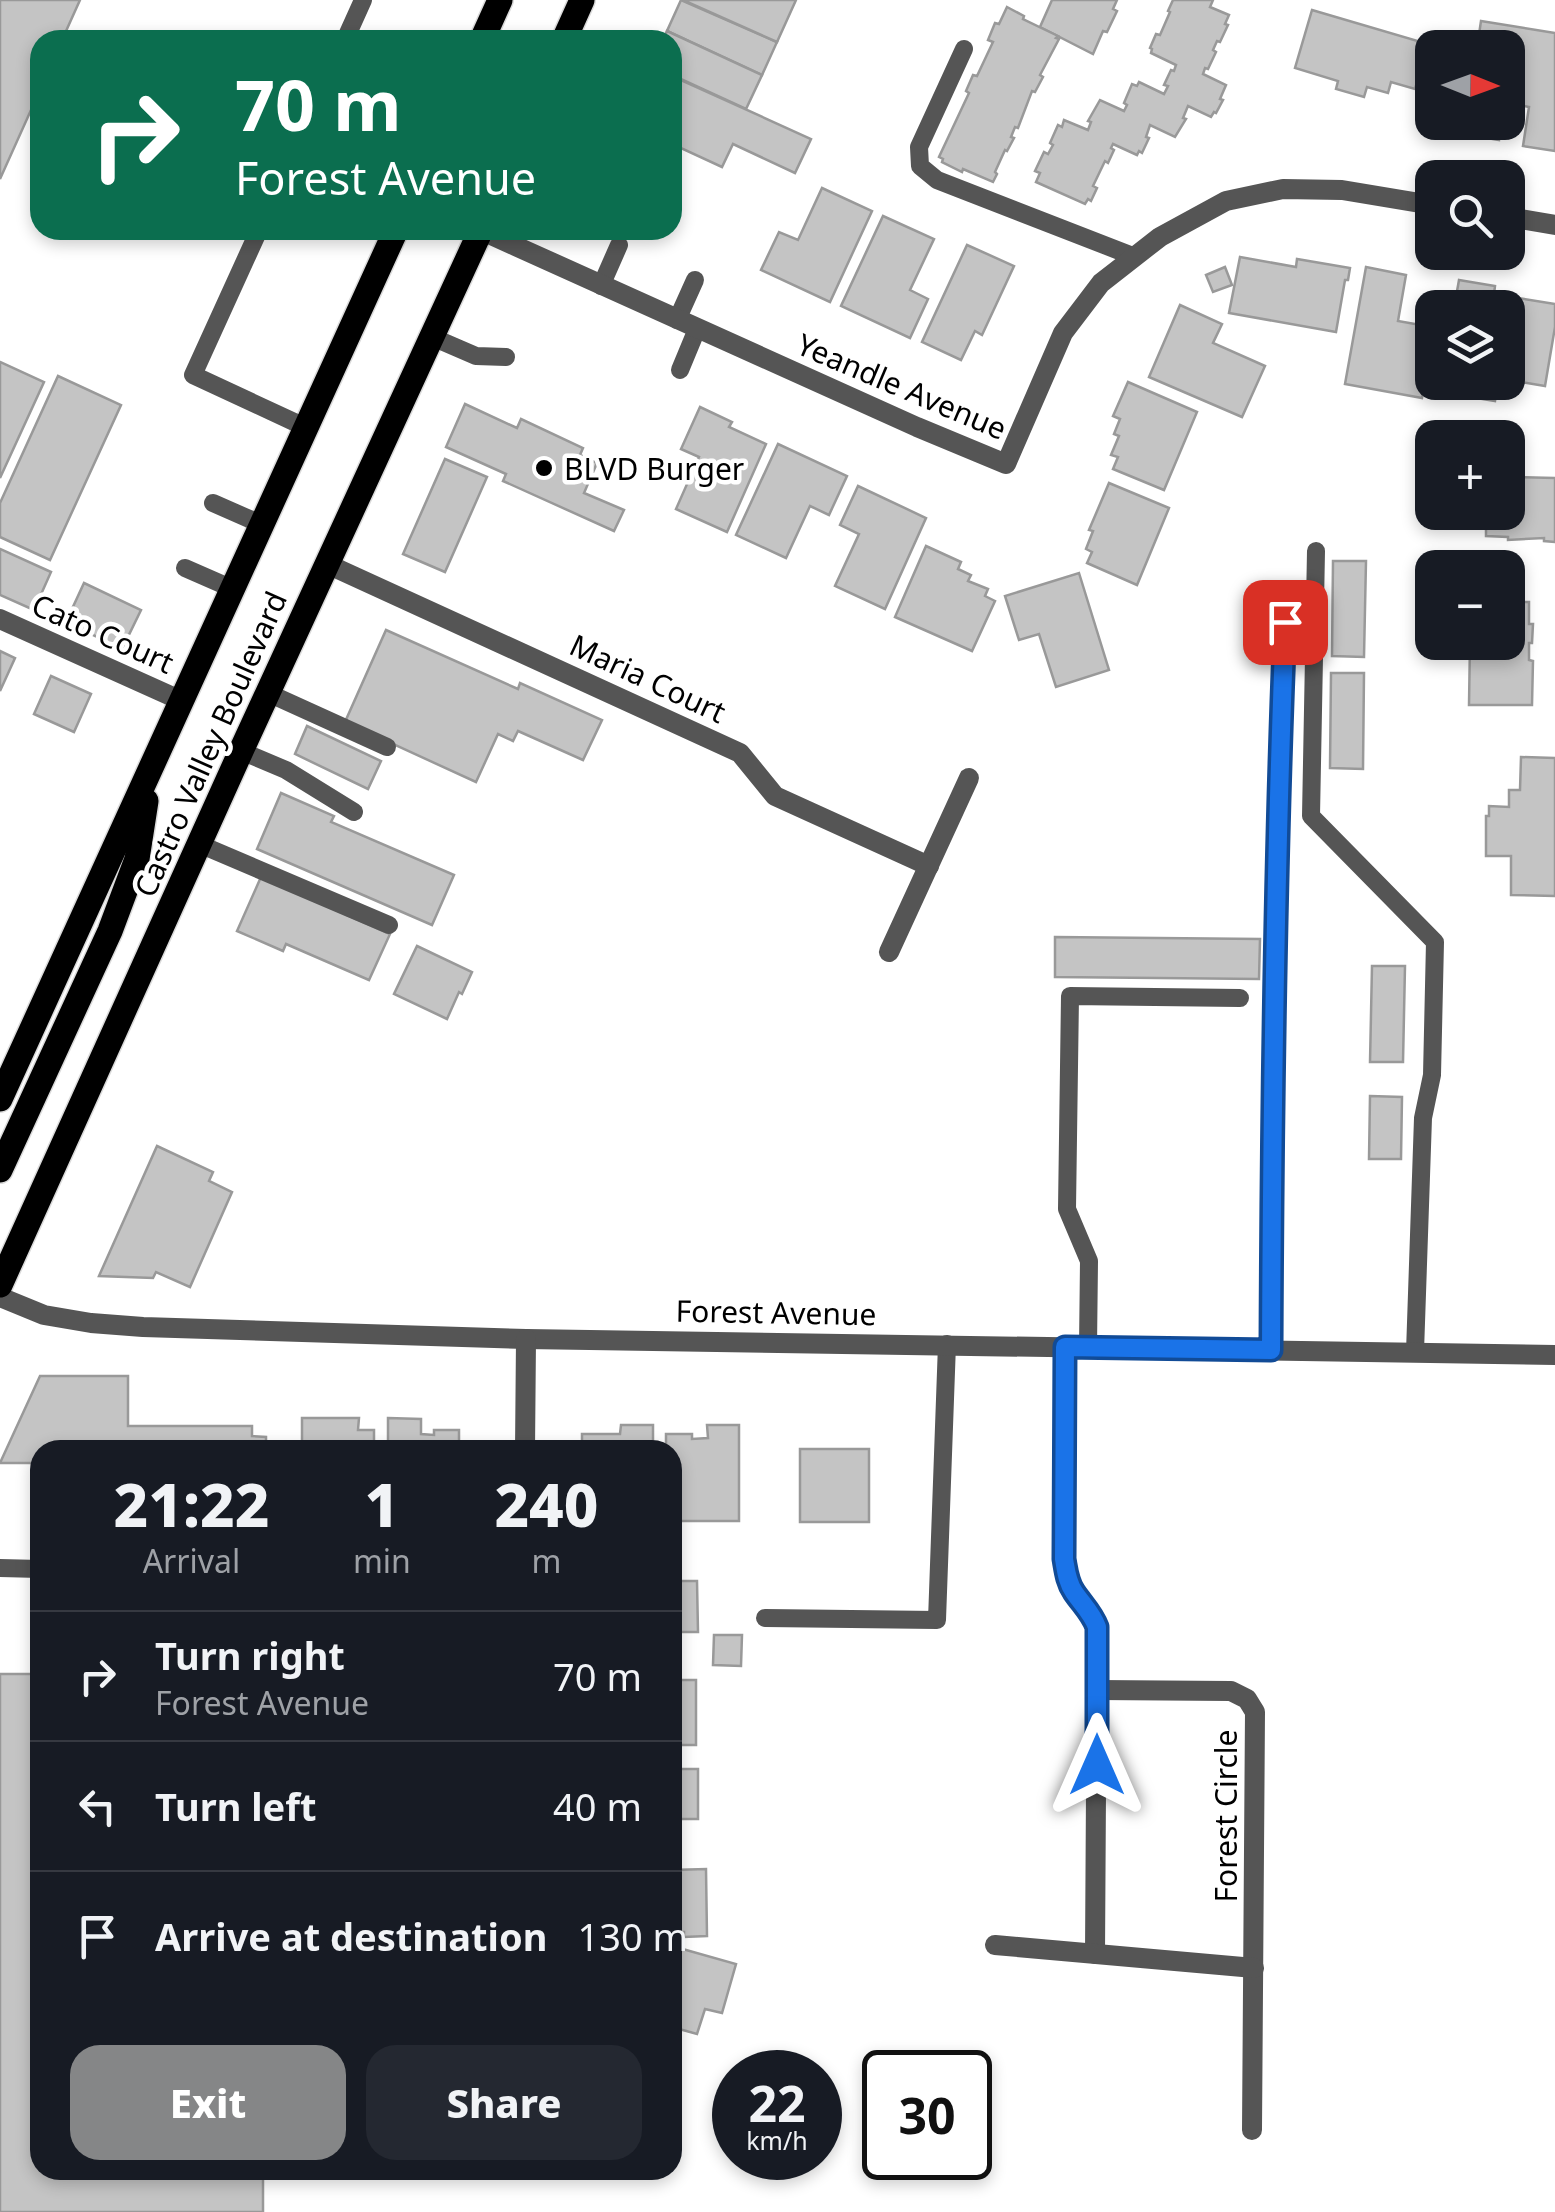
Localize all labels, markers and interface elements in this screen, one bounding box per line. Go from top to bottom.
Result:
north arrow [1415,30,1525,140]
map controls [1415,30,1525,660]
text: 70 m [235,56,402,152]
icon: right [70,70,200,200]
text: Forest Avenue [235,147,536,208]
button: search [1415,160,1525,270]
button: layers [1415,290,1525,400]
street label: Yeandle Avenue [791,323,1013,449]
button: + [1415,420,1525,530]
place label: BLVD Burger [564,448,744,489]
marker: BLVD Burger [533,457,555,479]
button: − [1415,550,1525,660]
pin [1243,580,1328,665]
street label: Cato Court [25,583,181,683]
street label: Castro Valley Boulevard [124,585,296,903]
icon: arrive [1258,595,1313,650]
street label: Maria Court [563,624,733,732]
street label: Forest Avenue [675,1290,877,1334]
text: 21:22 [114,1463,269,1545]
text: 1 [365,1463,399,1545]
text: 240 [494,1463,598,1545]
text: Arrival [143,1539,240,1582]
text: min [353,1539,411,1582]
text: m [531,1539,561,1582]
text: Turn right [155,1629,345,1681]
icon: right [70,1649,125,1704]
text: 70 m [553,1650,642,1702]
text: Forest Avenue [155,1681,369,1724]
position arrow [1045,1713,1149,1817]
street label: Forest Circle [1205,1730,1246,1902]
icon: left [70,1779,125,1834]
text: Turn left [155,1780,317,1832]
text: 40 m [553,1780,642,1832]
icon: arrive [70,1909,125,1964]
text: Arrive at destination [155,1910,547,1962]
text: 130 m [577,1910,688,1962]
button: Exit [70,2045,346,2160]
button: Share [366,2045,642,2160]
speed limit sign: 30 [862,2050,992,2180]
text: 22 [748,2069,806,2137]
text: km/h [746,2123,808,2157]

